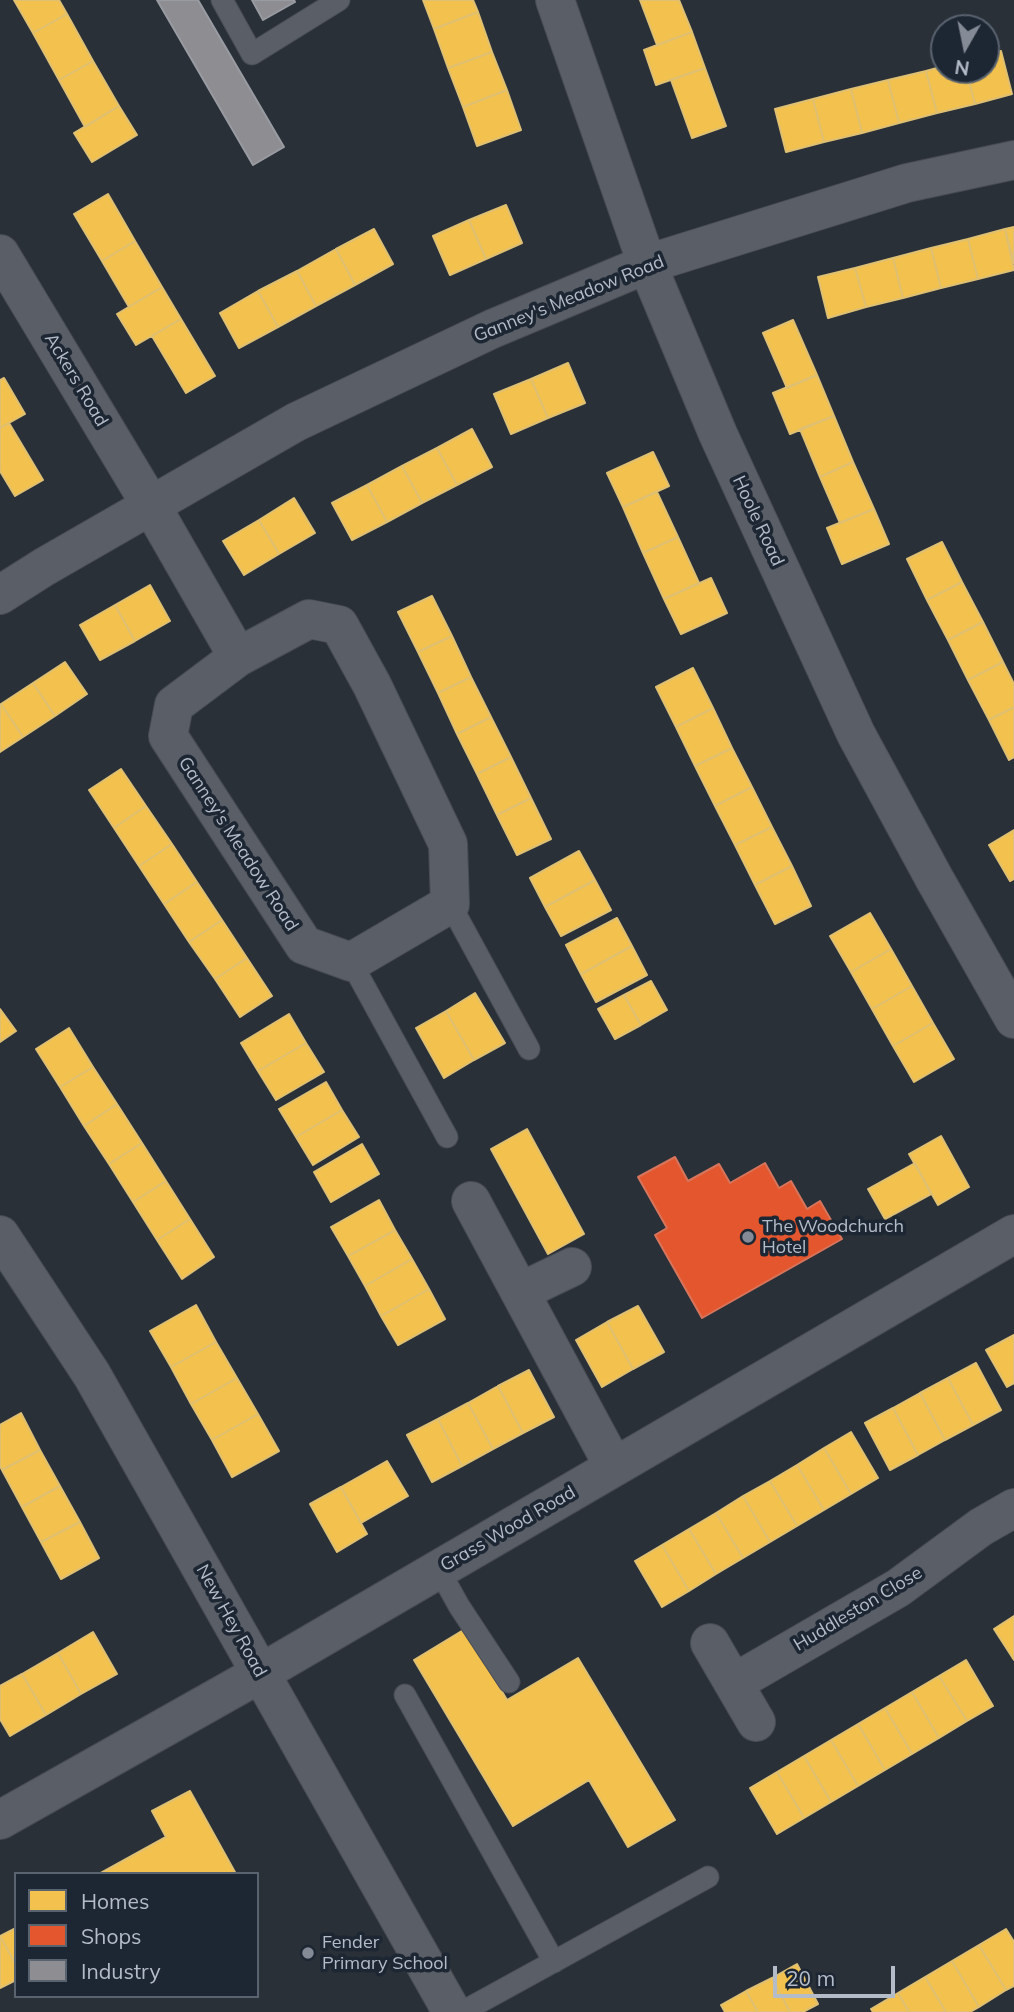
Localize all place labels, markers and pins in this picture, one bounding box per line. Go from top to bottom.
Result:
place label: The Woodchurch Hotel [762,1216,904,1258]
marker: The Woodchurch Hotel [740,1229,756,1245]
place label: Fender Primary School [322,1932,448,1974]
marker: Fender Primary School [300,1945,316,1961]

